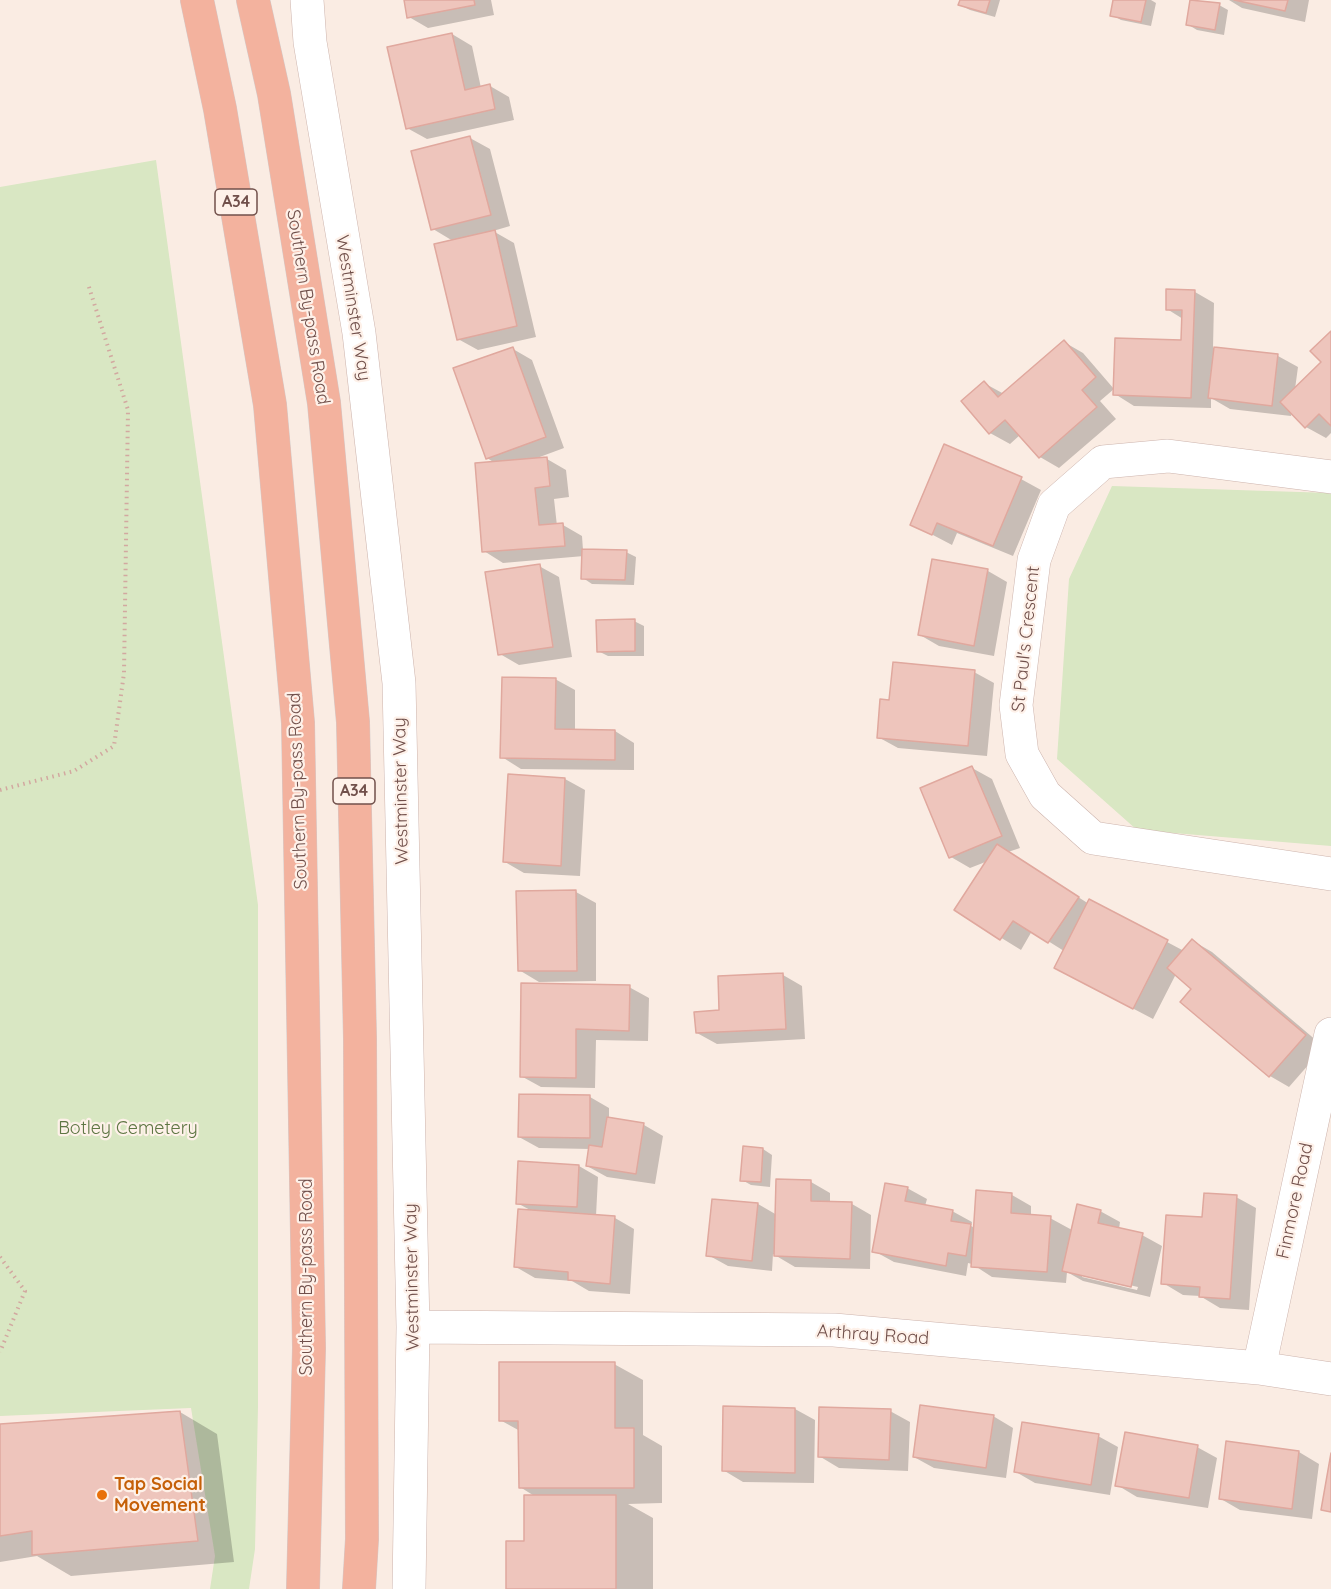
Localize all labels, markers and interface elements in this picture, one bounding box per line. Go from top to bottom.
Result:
road number: A34 [215,189,257,215]
street label: Southern By-pass Road [282,208,334,406]
street label: Westminster Way [331,234,375,382]
street label: St Paul's Crescent [1008,565,1044,713]
street label: Southern By-pass Road [284,692,312,890]
street label: Westminster Way [389,717,413,865]
road number: A34 [333,778,375,804]
park label: Botley Cemetery [58,1118,198,1140]
street label: Finmore Road [1272,1141,1318,1261]
street label: Southern By-pass Road [296,1178,318,1376]
street label: Westminster Way [400,1203,424,1351]
street label: Arthray Road [816,1320,930,1350]
place label: Tap Social Movement [114,1474,206,1516]
marker: Tap Social Movement [95,1488,109,1502]

